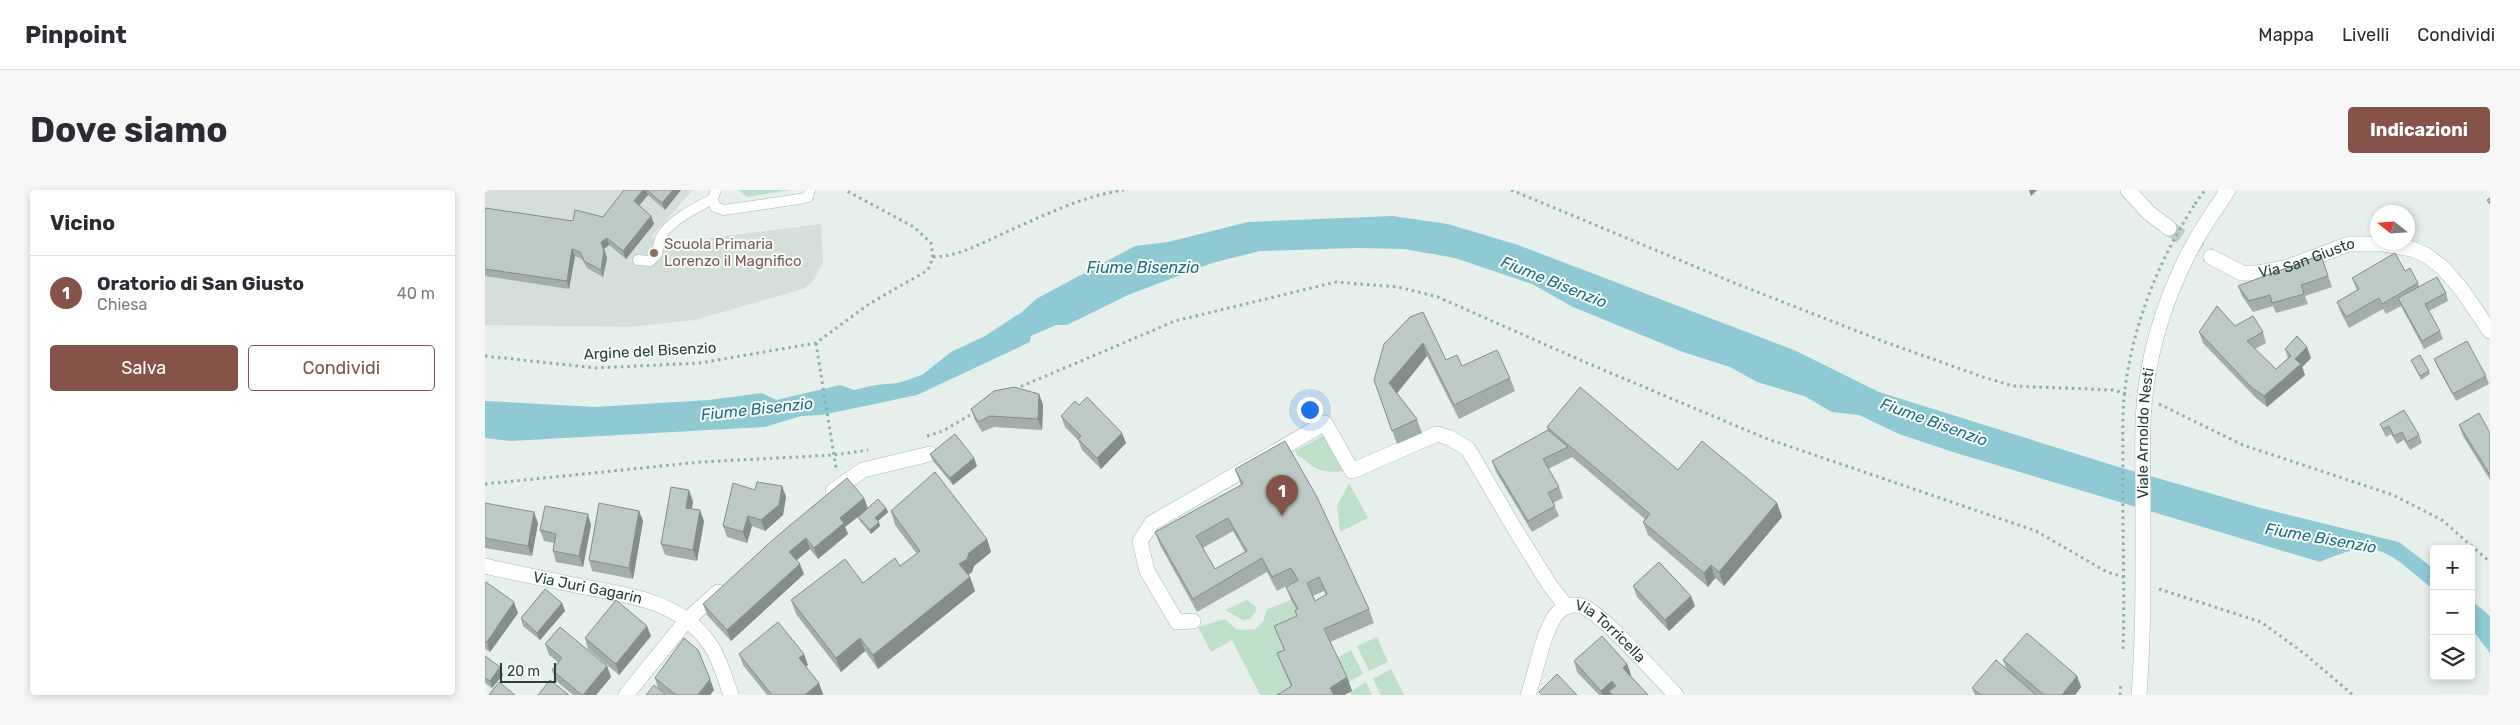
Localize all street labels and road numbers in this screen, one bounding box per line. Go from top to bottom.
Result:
street label: Via San Giusto [2257,235,2355,282]
street label: Argine del Bisenzio [583,339,717,363]
street label: Viale Arnoldo Nesti [2134,366,2158,499]
street label: Via Juri Gagarin [532,568,644,608]
street label: Via Torricella [1574,596,1649,666]

